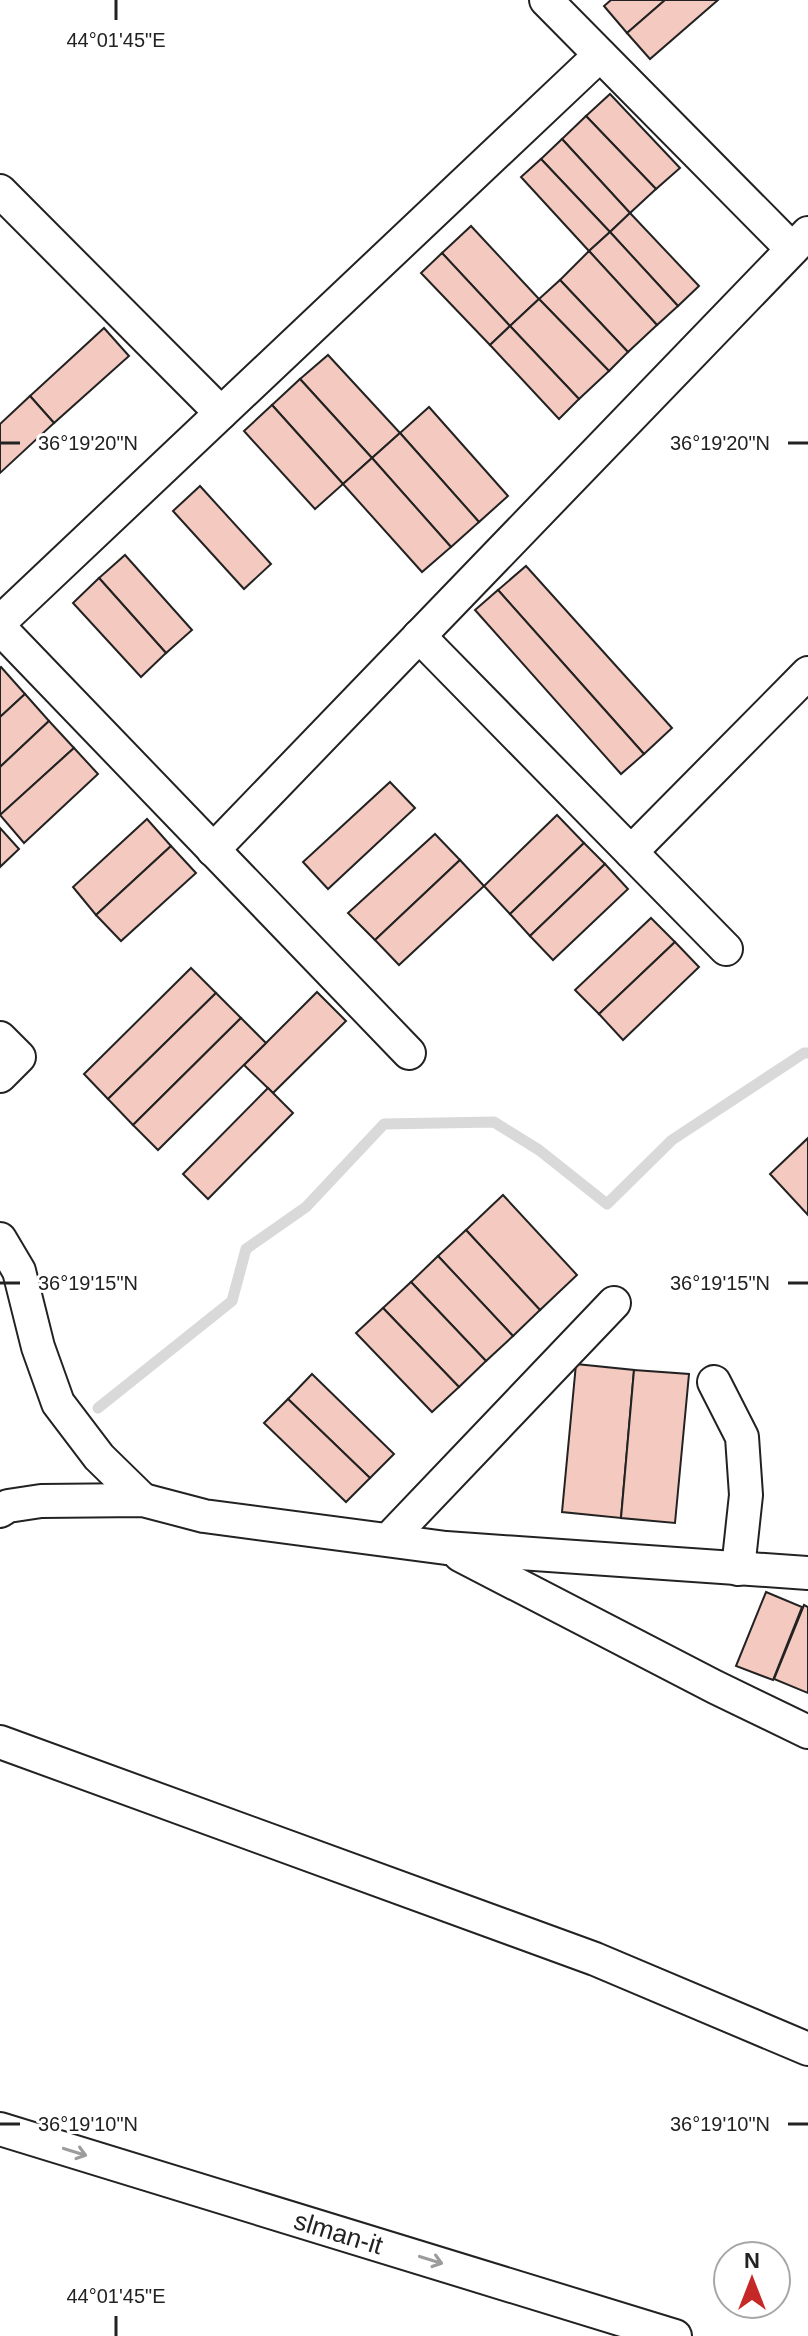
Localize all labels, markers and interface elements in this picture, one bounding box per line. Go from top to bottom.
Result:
text: 44°01'45"E [67,29,166,51]
text: 36°19'20"N [38,432,138,454]
text: 36°19'20"N [670,432,770,454]
text: 36°19'15"N [38,1272,138,1294]
text: 36°19'15"N [670,1272,770,1294]
text: 36°19'10"N [38,2113,138,2135]
text: 36°19'10"N [670,2113,770,2135]
one-way arrow [61,2145,87,2160]
street label: slman-it [291,2205,387,2261]
north arrow [712,2240,792,2320]
text: N [744,2248,760,2273]
one-way arrow [417,2253,443,2268]
text: 44°01'45"E [67,2285,166,2307]

